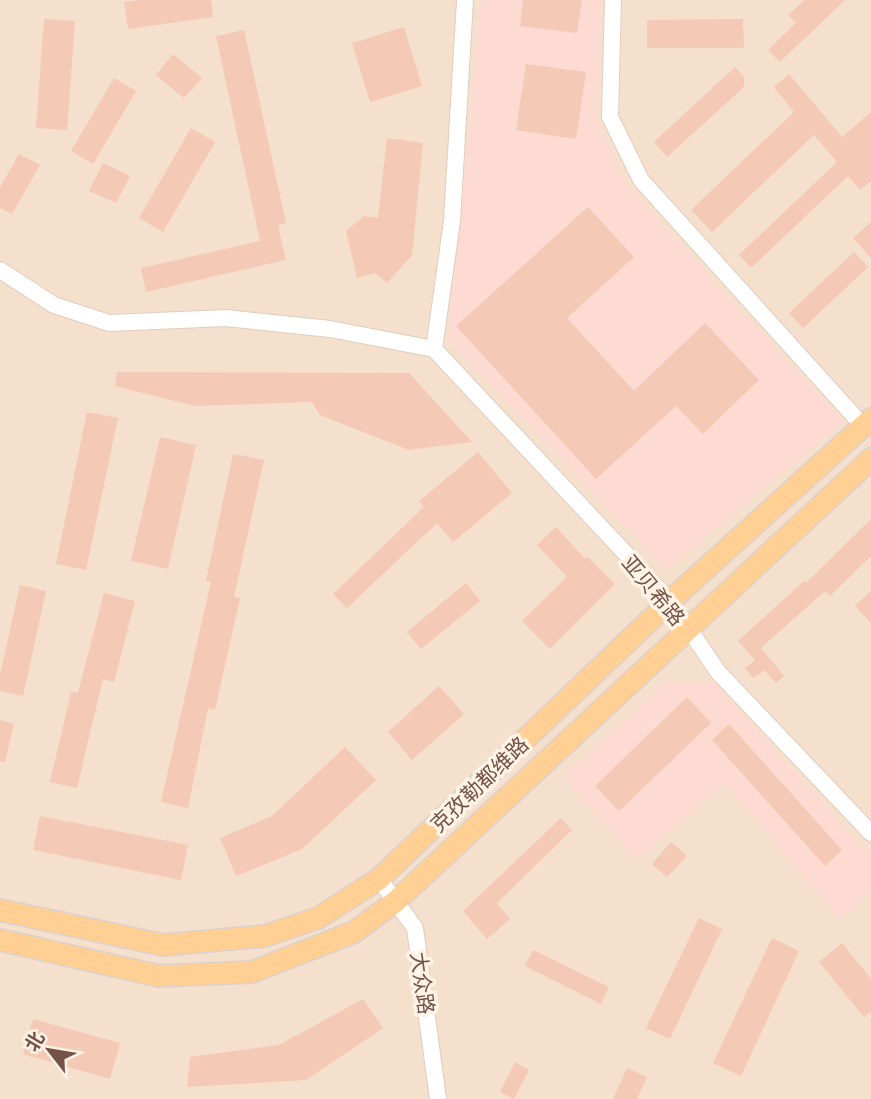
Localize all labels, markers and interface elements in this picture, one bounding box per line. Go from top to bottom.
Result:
street label: 亚贝希路 [615,548,693,632]
street label: 克孜勒都维路 [423,729,535,839]
street label: 大众路 [403,950,443,1016]
north arrow [14,1015,84,1085]
text: 北 [17,1025,51,1057]

